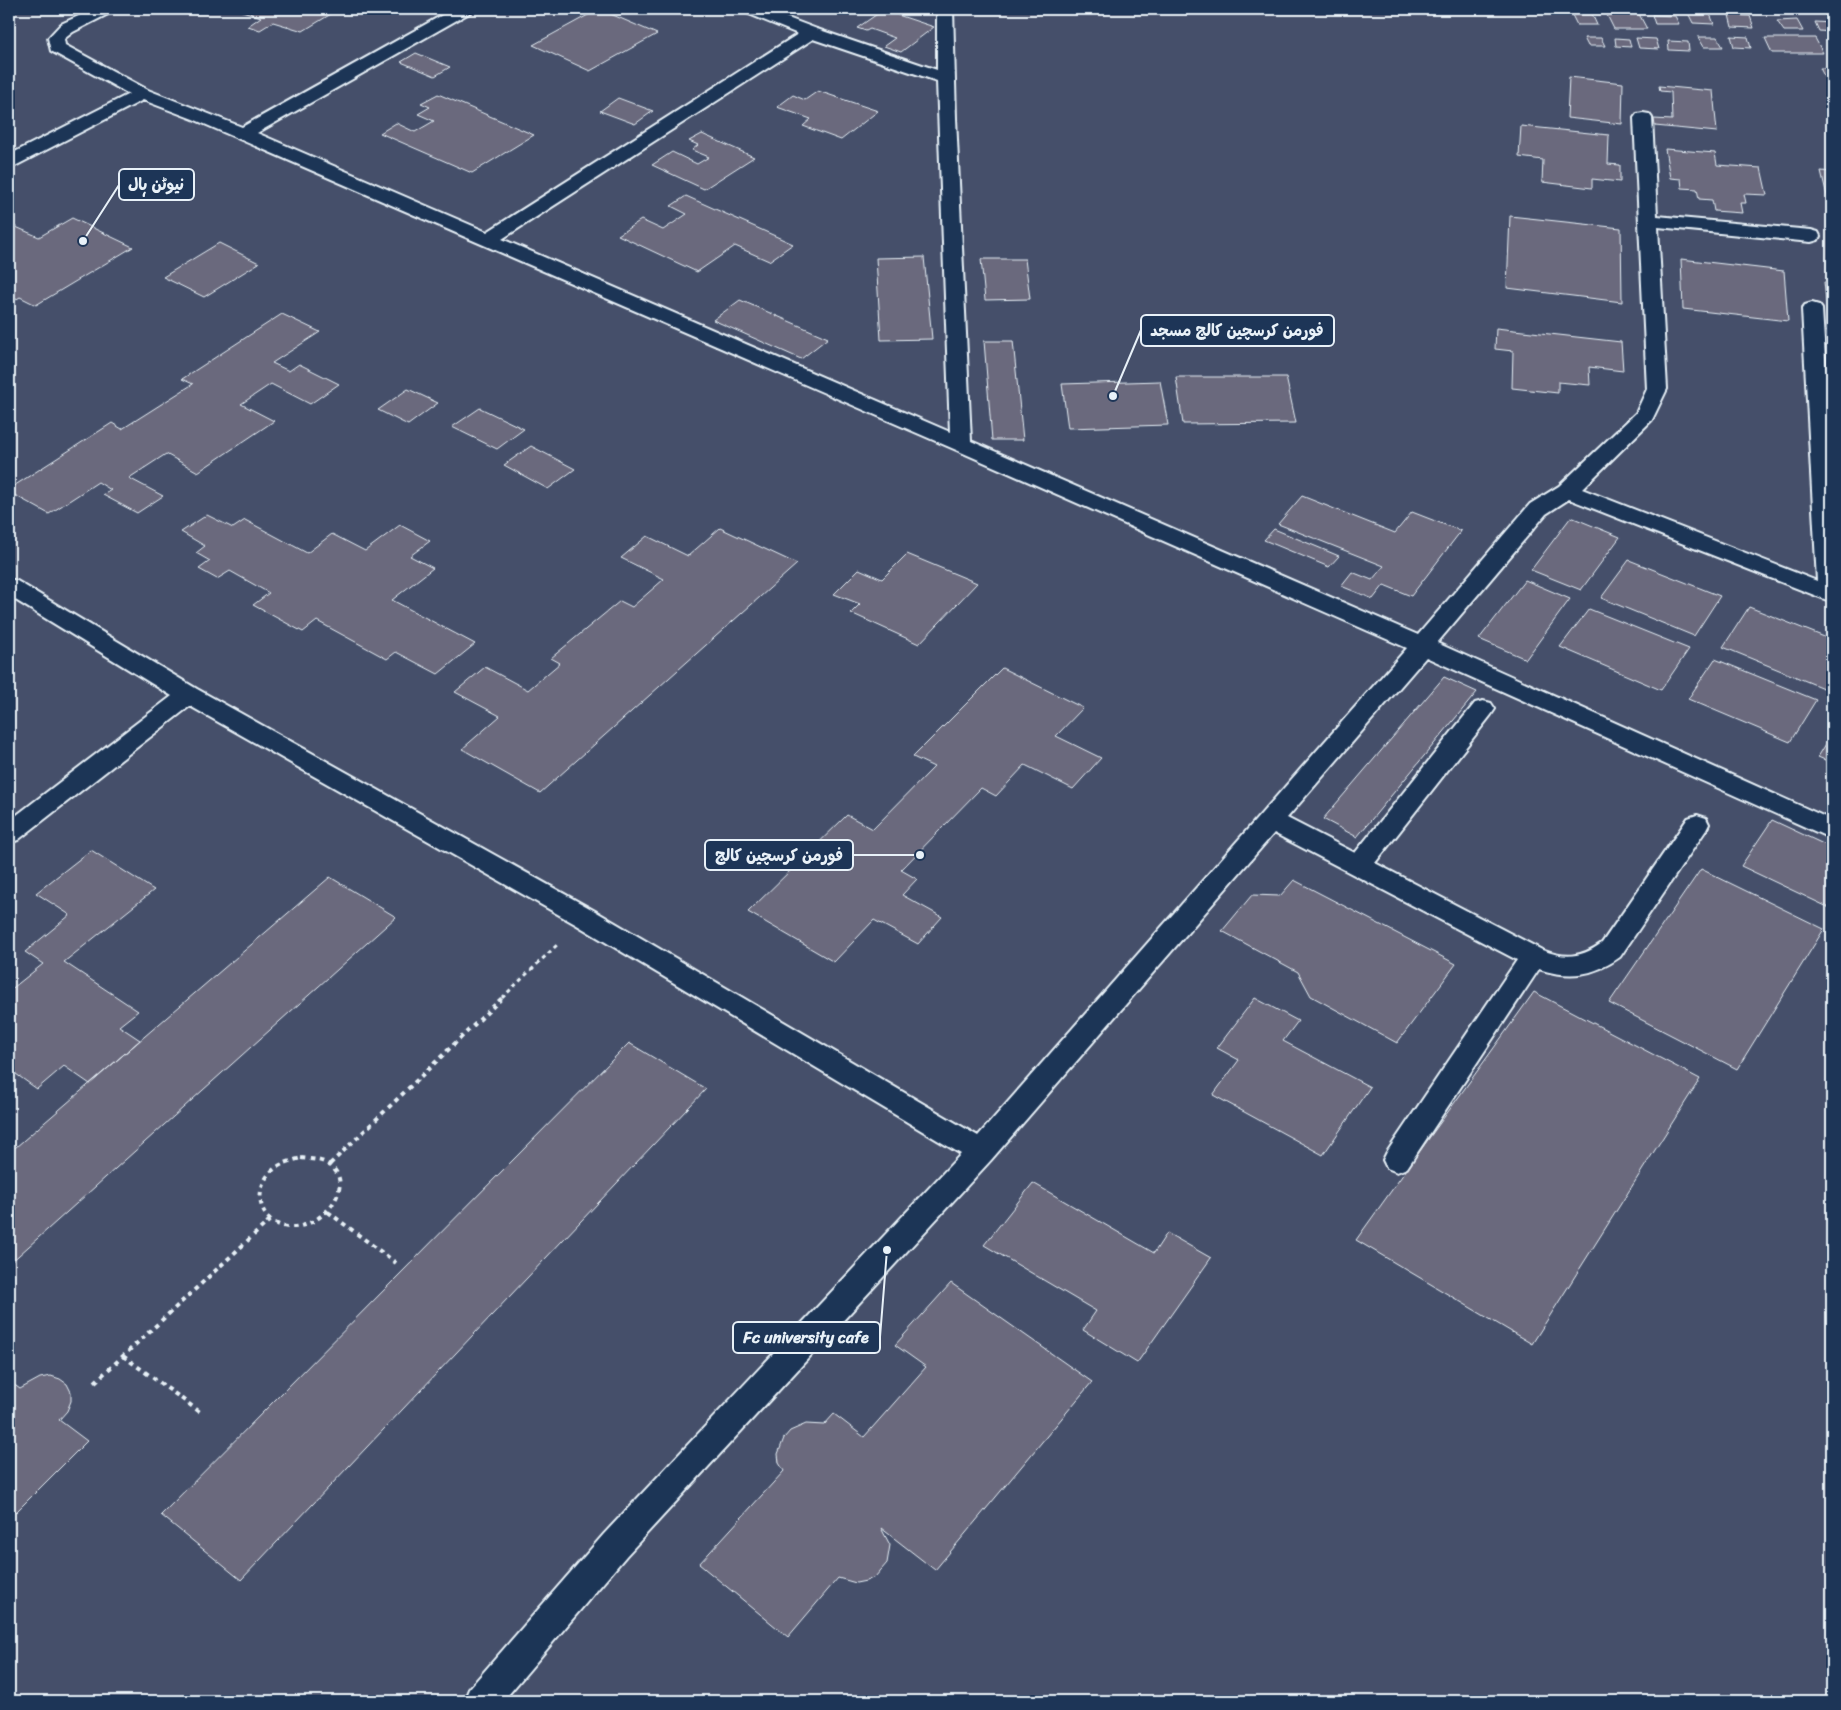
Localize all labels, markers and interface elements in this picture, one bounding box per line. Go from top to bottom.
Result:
callout: نیوٹن ہال [119,169,194,200]
text: نیوٹن ہال [128,170,184,199]
callout: فورمن کرسچین کالج مسجد [1141,315,1334,346]
text: فورمن کرسچین کالج مسجد [1150,316,1324,345]
callout: فورمن کرسچین کالج [705,840,853,870]
text: فورمن کرسچین کالج [715,841,843,870]
callout: Fc university cafe [733,1322,880,1353]
text: Fc university cafe [742,1323,869,1352]

